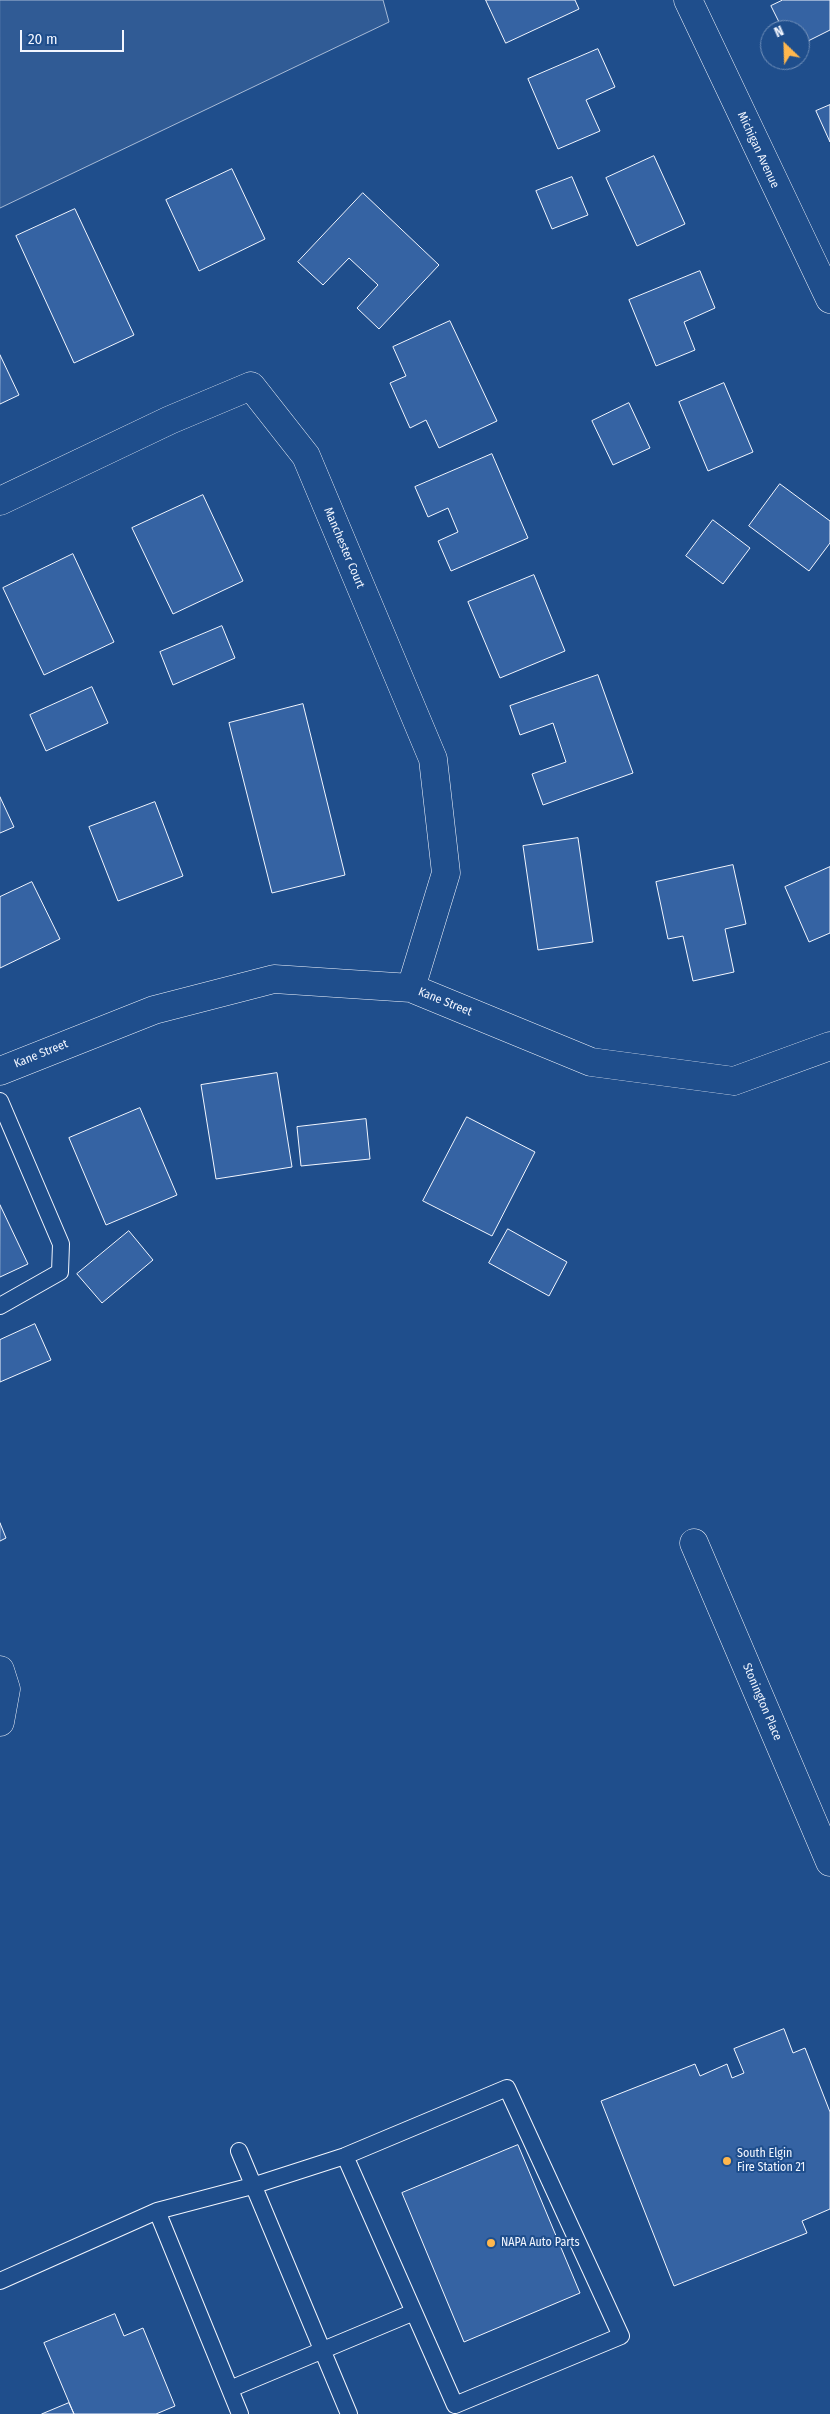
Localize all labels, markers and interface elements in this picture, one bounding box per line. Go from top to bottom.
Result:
scale bar [22,20,126,52]
north arrow [760,20,810,70]
text: N [772,22,786,41]
text: 20 m [28,30,58,48]
street label: Michigan Avenue [734,110,782,190]
street label: Manchester Court [320,505,368,591]
street label: Kane Street [416,985,474,1019]
street label: Kane Street [12,1037,70,1071]
street label: Stonington Place [739,1661,785,1743]
place label: South Elgin Fire Station 21 [737,2147,805,2175]
marker: South Elgin Fire Station 21 [721,2155,733,2167]
place label: NAPA Auto Parts [501,2236,580,2250]
marker: NAPA Auto Parts [485,2237,497,2249]

